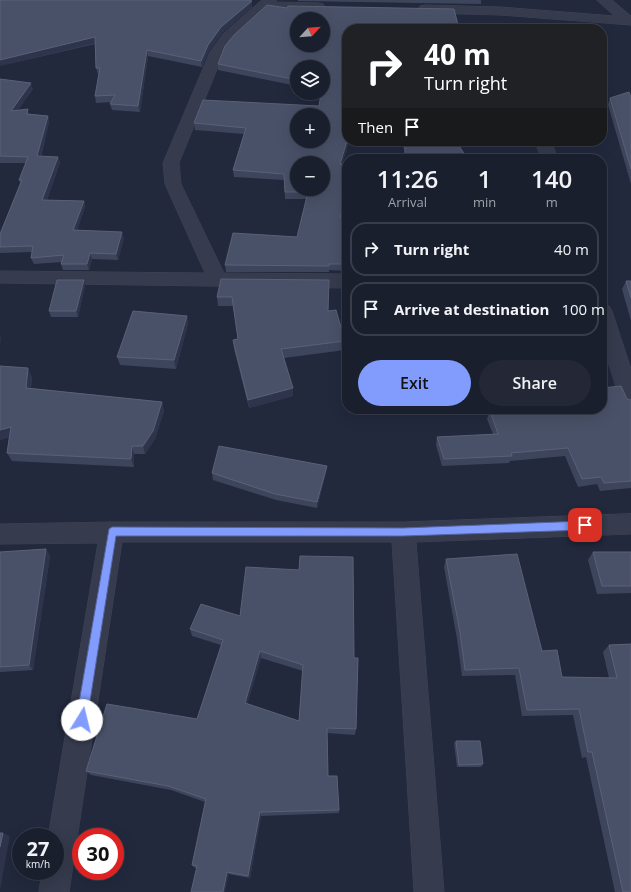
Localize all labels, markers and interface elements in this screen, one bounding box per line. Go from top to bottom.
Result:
north arrow [290,12,330,52]
map controls [290,12,330,196]
text: 40 m [424,35,491,73]
icon: right [358,40,410,92]
button: layers [290,60,330,100]
text: Turn right [424,71,507,95]
button: + [290,108,330,148]
icon: arrive [401,116,423,138]
text: Then [358,117,393,137]
button: − [290,156,330,196]
text: 11:26 [377,162,438,195]
text: 1 [478,162,492,195]
text: 140 [531,162,572,195]
text: Arrival [388,193,427,211]
text: min [473,193,496,211]
text: m [546,193,558,211]
icon: right [360,238,382,260]
text: Turn right [394,239,469,259]
text: 40 m [554,239,589,259]
icon: arrive [360,298,382,320]
text: Arrive at destination [394,299,549,319]
text: 100 m [561,299,605,319]
button: Exit [358,360,471,406]
button: Share [479,360,591,406]
pin [568,508,602,542]
icon: arrive [574,514,596,536]
position arrow [61,699,103,741]
speed limit sign: 30 [72,828,124,880]
text: 27 [27,835,49,862]
text: km/h [26,857,50,871]

